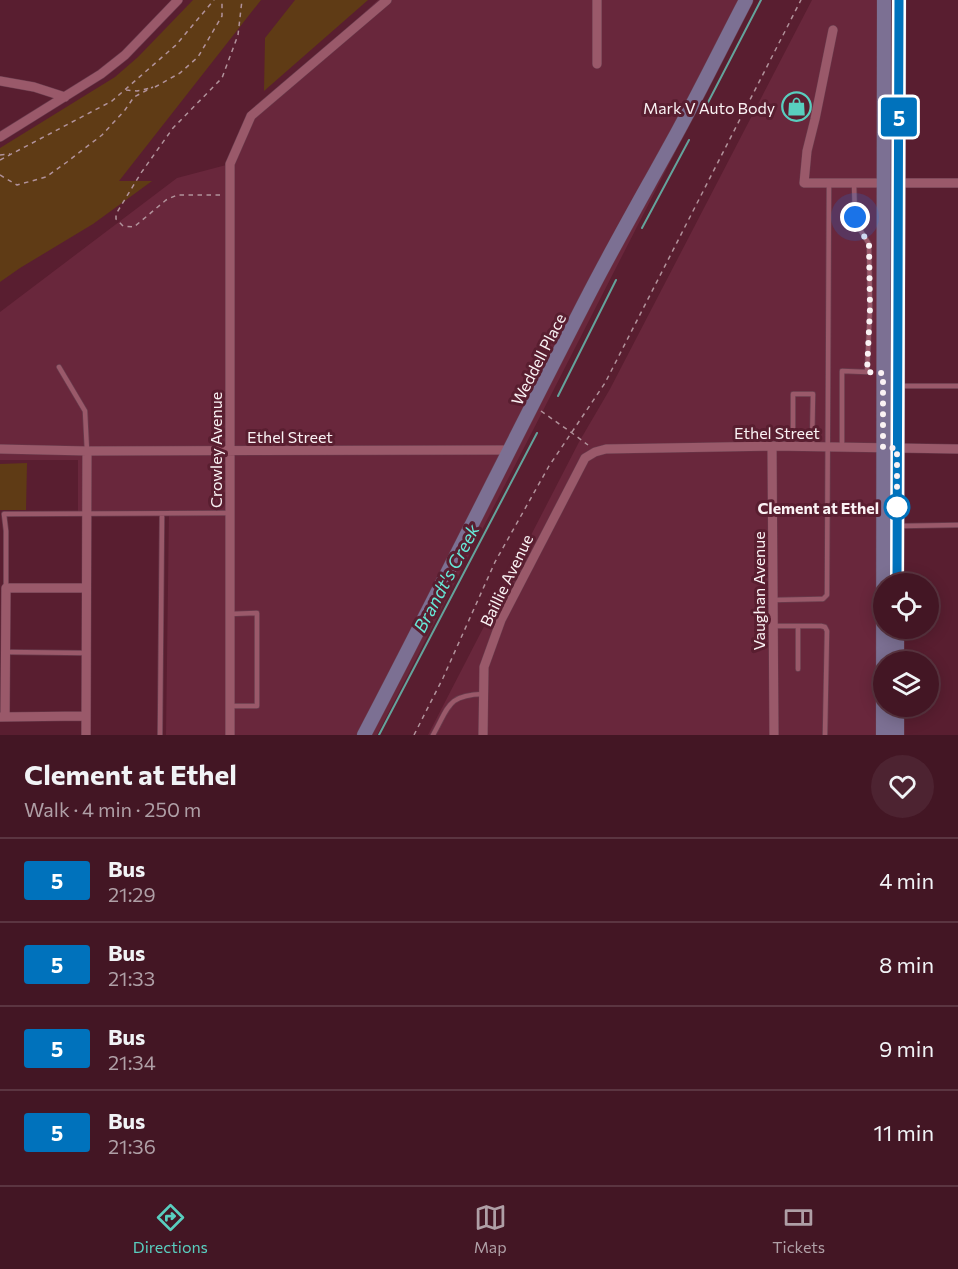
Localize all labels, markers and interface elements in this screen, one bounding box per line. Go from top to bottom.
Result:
shop icon: Mark V Auto Body [780,91,812,123]
place label: Mark V Auto Body [643,98,775,117]
line badge: 5 [880,98,918,136]
text: 5 [893,105,905,130]
your location [840,202,870,232]
street label: Weddell Place [507,310,569,408]
street label: Crowley Avenue [206,392,225,508]
street label: Ethel Street [734,423,820,442]
street label: Ethel Street [247,427,333,446]
marker: Clement at Ethel [884,494,910,520]
place label: Clement at Ethel [757,498,879,517]
water label: Brandt's Creek [408,519,484,636]
street label: Baillie Avenue [476,531,536,629]
street label: Vaughan Avenue [749,531,768,651]
map controls [873,573,939,717]
button: locate [873,573,939,639]
button: layers [873,651,939,717]
button: heart [871,755,934,818]
text: Clement at Ethel [24,757,237,791]
text: Walk · 4 min · 250 m [24,797,201,821]
text: Bus [108,855,145,882]
text: 4 min [879,867,934,894]
text: 5 [51,868,63,893]
text: 21:29 [108,882,156,906]
text: Bus [108,939,145,966]
text: 8 min [879,951,934,978]
text: 5 [51,952,63,977]
text: 21:33 [108,966,155,990]
text: Bus [108,1023,145,1050]
text: 9 min [879,1035,934,1062]
text: 5 [51,1036,63,1061]
text: 21:34 [108,1050,156,1074]
text: Bus [108,1107,145,1134]
text: 11 min [874,1119,934,1146]
text: 5 [51,1120,63,1145]
text: 21:36 [108,1134,156,1158]
tab: Directions [133,1201,208,1256]
tab: Map [474,1201,507,1256]
tab: Tickets [772,1201,825,1256]

